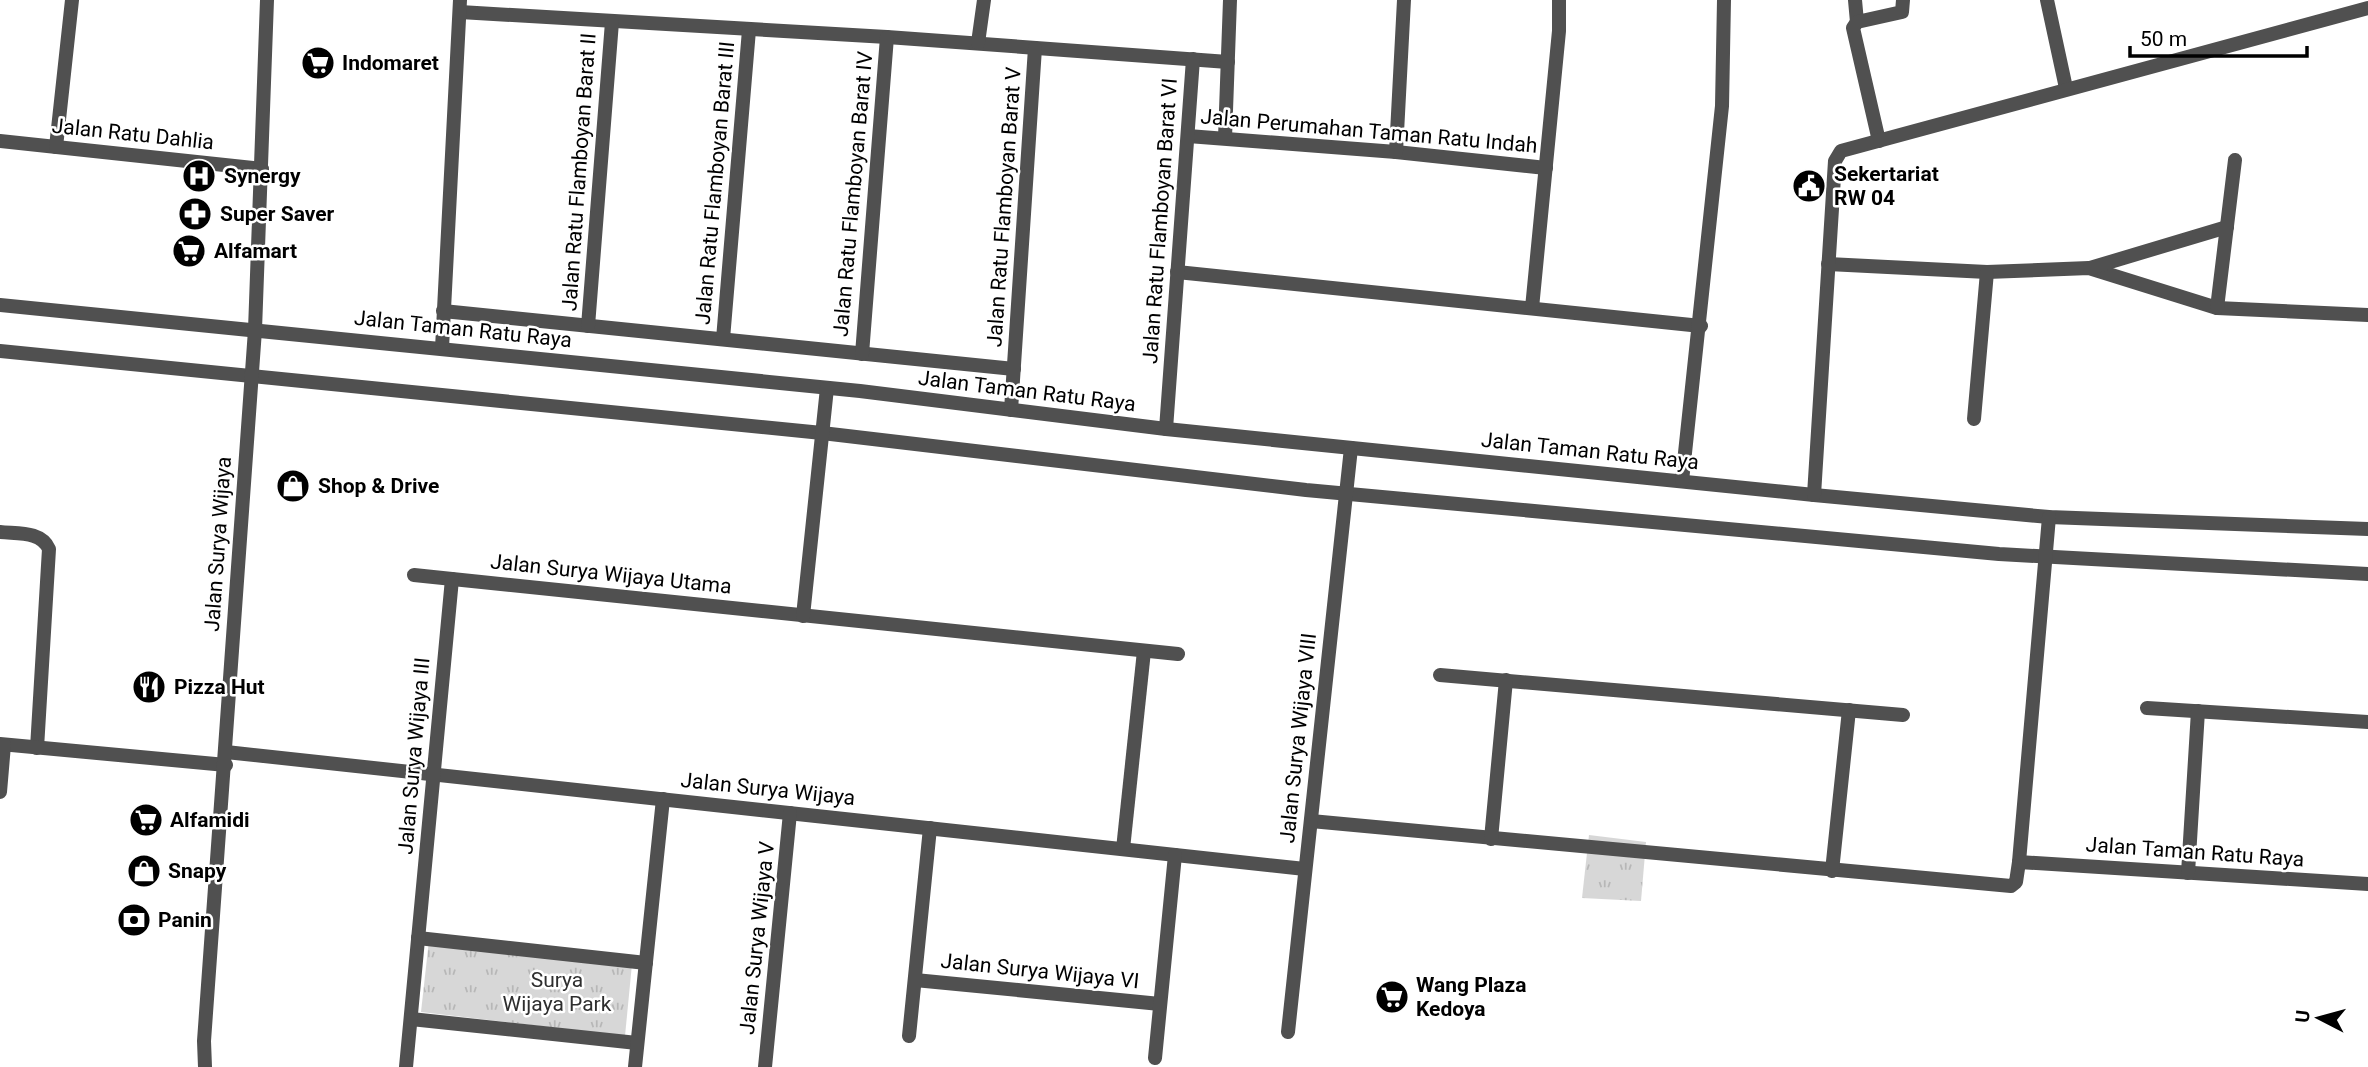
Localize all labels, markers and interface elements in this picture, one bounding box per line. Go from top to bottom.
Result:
scale bar [2130,14,2307,58]
text: 50 m [2140,27,2187,51]
street label: Jalan Ratu Flamboyan Barat II [557,32,601,312]
street label: Jalan Ratu Flamboyan Barat III [691,40,739,326]
supermarket icon: Indomaret [299,44,337,82]
street label: Jalan Ratu Flamboyan Barat IV [829,50,877,338]
place label: Indomaret [342,51,439,75]
street label: Jalan Ratu Flamboyan Barat V [982,66,1026,348]
street label: Jalan Ratu Flamboyan Barat VI [1138,77,1182,365]
street label: Jalan Perumahan Taman Ratu Indah [1200,104,1538,158]
street label: Jalan Ratu Dahlia [51,114,215,154]
hospital icon: Synergy [180,157,218,195]
place label: Sekertariat RW 04 [1834,162,1939,210]
place label: Synergy [224,164,301,188]
public building icon: Sekertariat RW 04 [1790,167,1828,205]
pharmacy icon: Super Saver [176,195,214,233]
place label: Super Saver [220,202,335,226]
supermarket icon: Alfamart [170,232,208,270]
place label: Alfamart [214,239,297,263]
street label: Jalan Taman Ratu Raya [353,306,573,352]
street label: Jalan Taman Ratu Raya [917,366,1137,416]
street label: Jalan Taman Ratu Raya [1480,428,1700,474]
street label: Jalan Surya Wijaya [200,456,236,632]
shop icon: Shop & Drive [274,467,312,505]
place label: Shop & Drive [318,474,439,498]
street label: Jalan Surya Wijaya Utama [489,549,733,599]
street label: Jalan Surya Wijaya VIII [1275,632,1321,844]
street label: Jalan Surya Wijaya III [393,656,435,856]
restaurant icon: Pizza Hut [130,668,168,706]
place label: Pizza Hut [174,675,265,699]
street label: Jalan Surya Wijaya [680,768,856,810]
supermarket icon: Alfamidi [127,801,165,839]
place label: Alfamidi [170,808,250,832]
street label: Jalan Taman Ratu Raya [2085,832,2305,872]
street label: Jalan Surya Wijaya V [735,840,779,1036]
shop icon: Snapy [125,852,163,890]
place label: Snapy [168,859,227,883]
bank icon: Panin [115,901,153,939]
place label: Panin [158,908,212,932]
street label: Jalan Surya Wijaya VI [939,949,1141,993]
park label: Surya Wijaya Park [503,968,612,1016]
place label: Wang Plaza Kedoya [1416,973,1527,1021]
supermarket icon: Wang Plaza Kedoya [1373,978,1411,1016]
north arrow [2284,983,2354,1053]
text: U [2290,1009,2315,1024]

